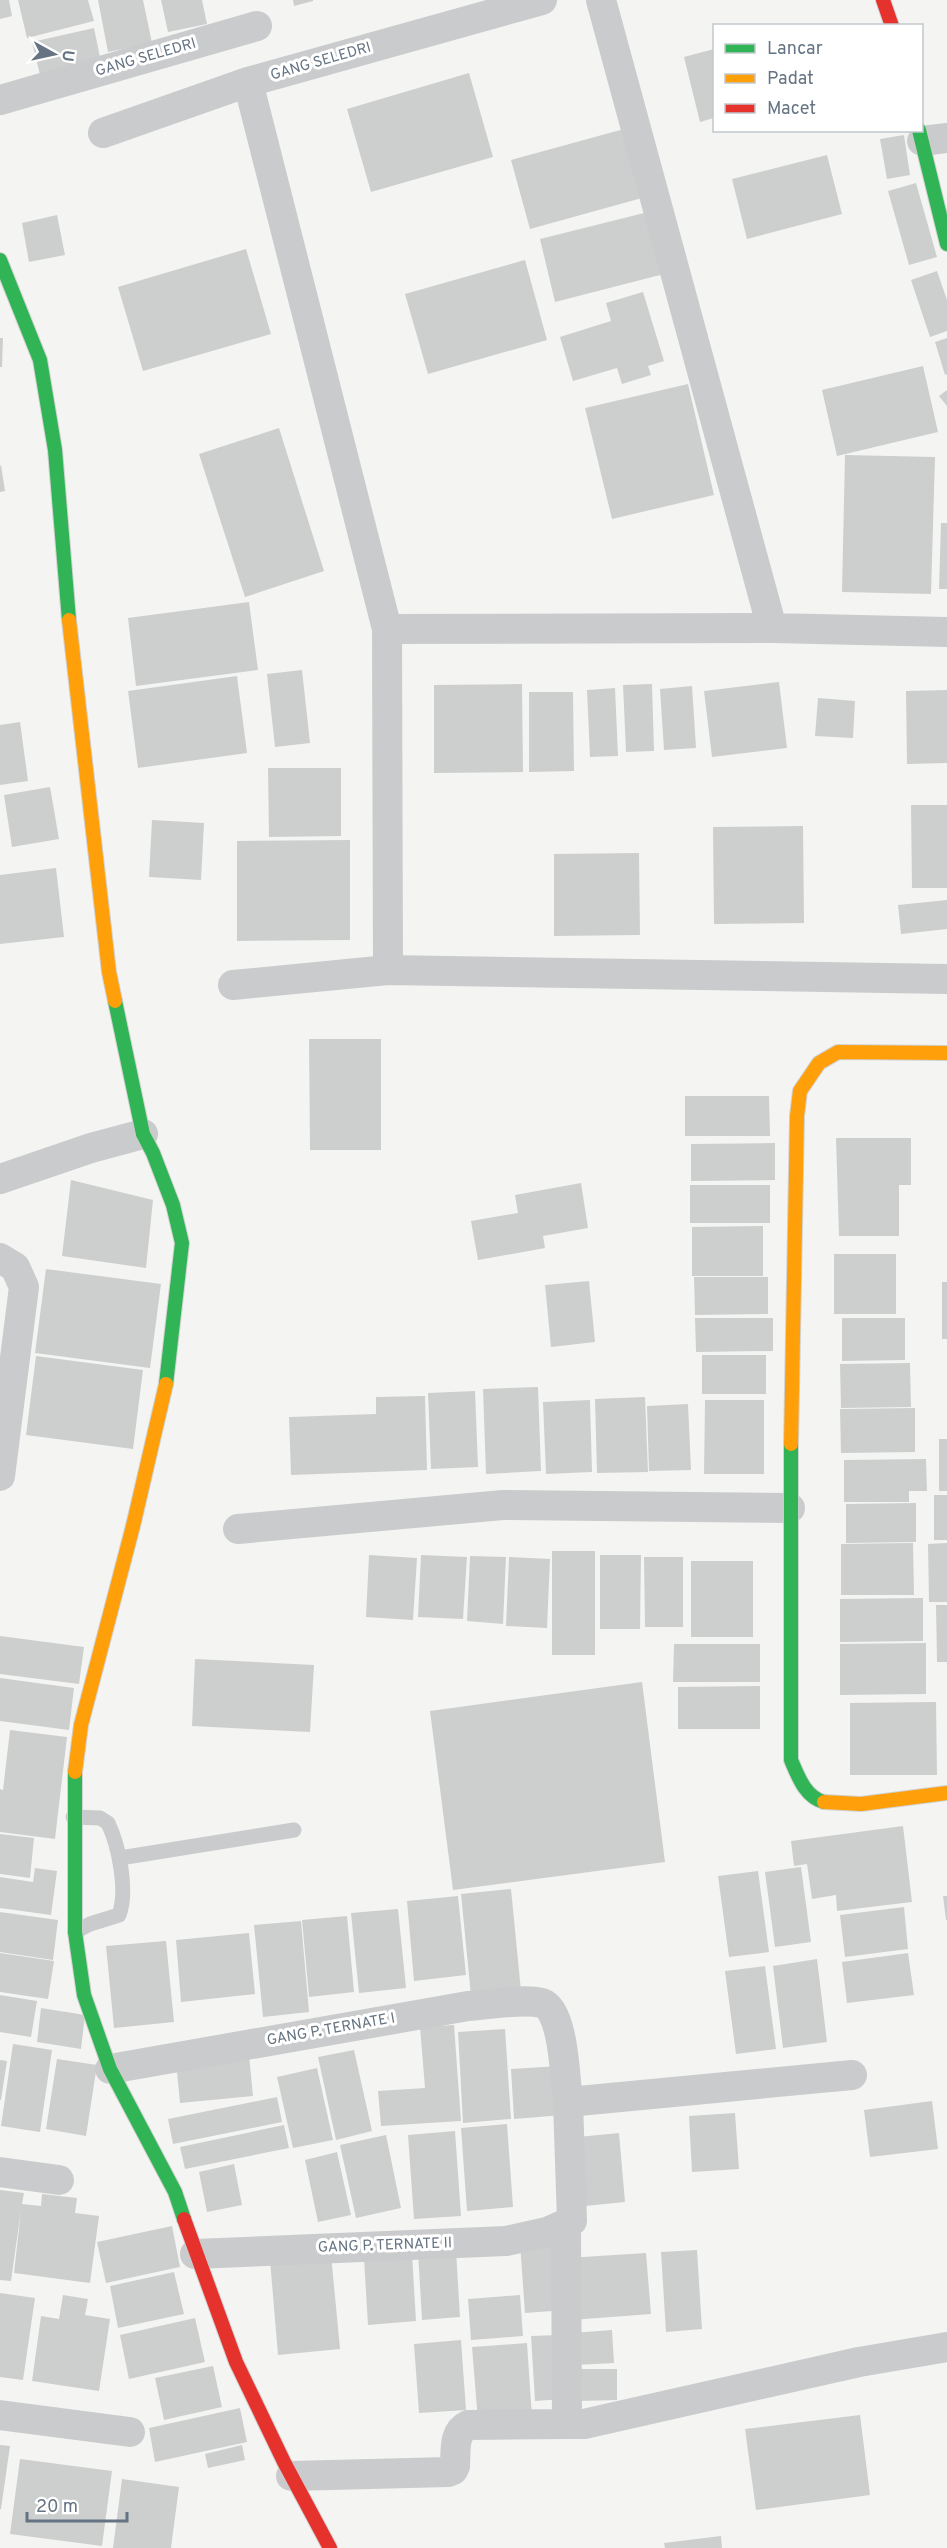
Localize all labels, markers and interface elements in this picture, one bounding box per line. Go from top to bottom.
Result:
north arrow [24,24,84,84]
legend [713,24,923,132]
street label: GANG SELEDRI [93,35,199,81]
text: Lancar [767,38,823,61]
street label: GANG SELEDRI [268,39,374,85]
text: U [56,49,78,63]
text: Padat [767,68,814,91]
text: Macet [767,98,816,121]
street label: GANG P. TERNATE I [265,2009,397,2051]
street label: GANG P. TERNATE II [318,2234,452,2258]
scale bar [27,2485,128,2523]
text: 20 m [36,2496,78,2519]

